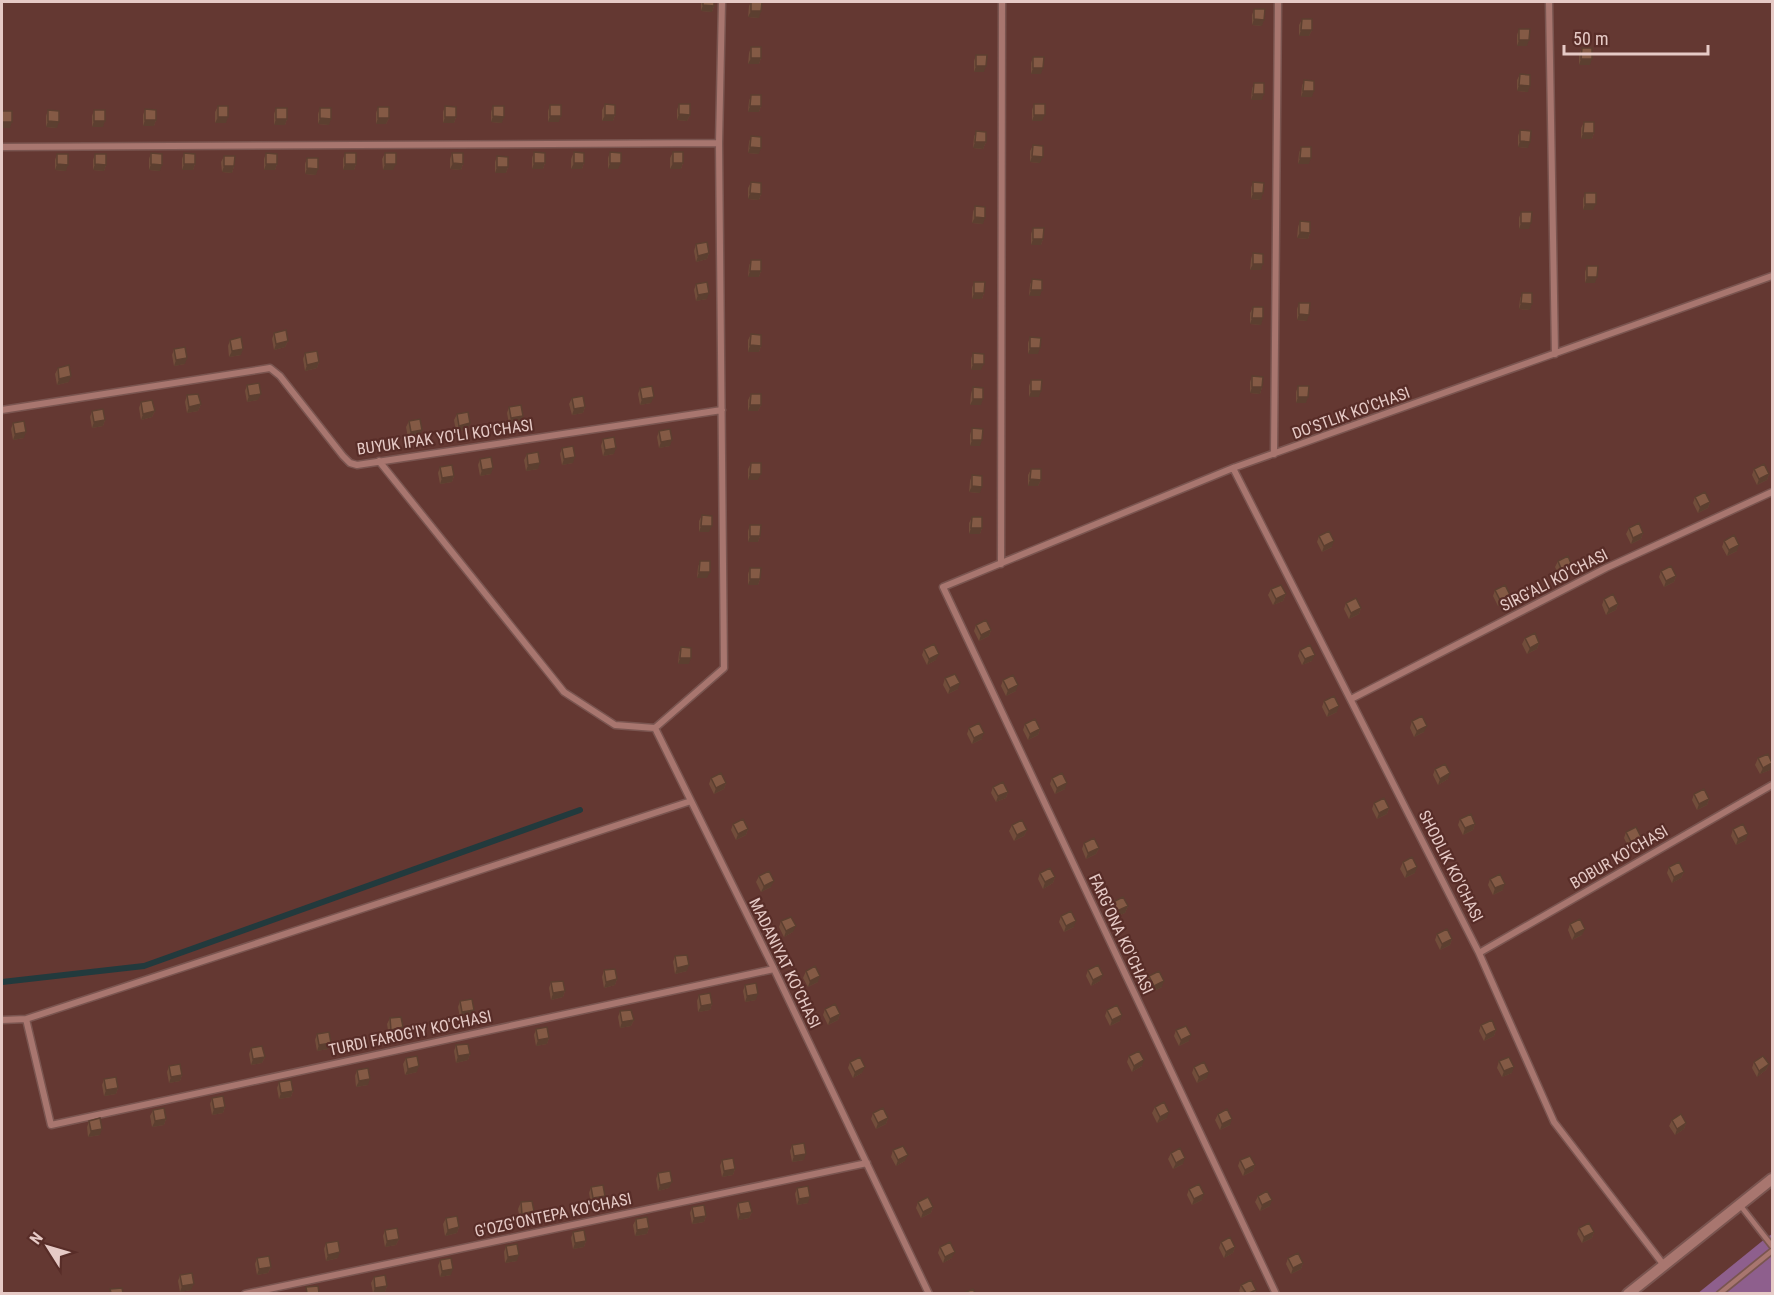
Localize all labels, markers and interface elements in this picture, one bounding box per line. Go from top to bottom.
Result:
scale bar [1564,18,1708,56]
text: 50 m [1573,28,1608,49]
street label: DO'STLIK KO'CHASI [1290,383,1412,443]
street label: BUYUK IPAK YO'LI KO'CHASI [356,415,534,459]
street label: SIRG'ALI KO'CHASI [1497,545,1611,615]
street label: SHODLIK KO'CHASI [1415,807,1487,925]
street label: BOBUR KO'CHASI [1567,821,1671,893]
street label: FARG'ONA KO'CHASI [1085,871,1157,997]
street label: MADANIYAT KO'CHASI [745,895,825,1031]
street label: TURDI FAROG'IY KO'CHASI [327,1006,493,1060]
street label: G'OZG'ONTEPA KO'CHASI [473,1189,633,1241]
north arrow [18,1217,78,1277]
text: N [26,1229,47,1248]

